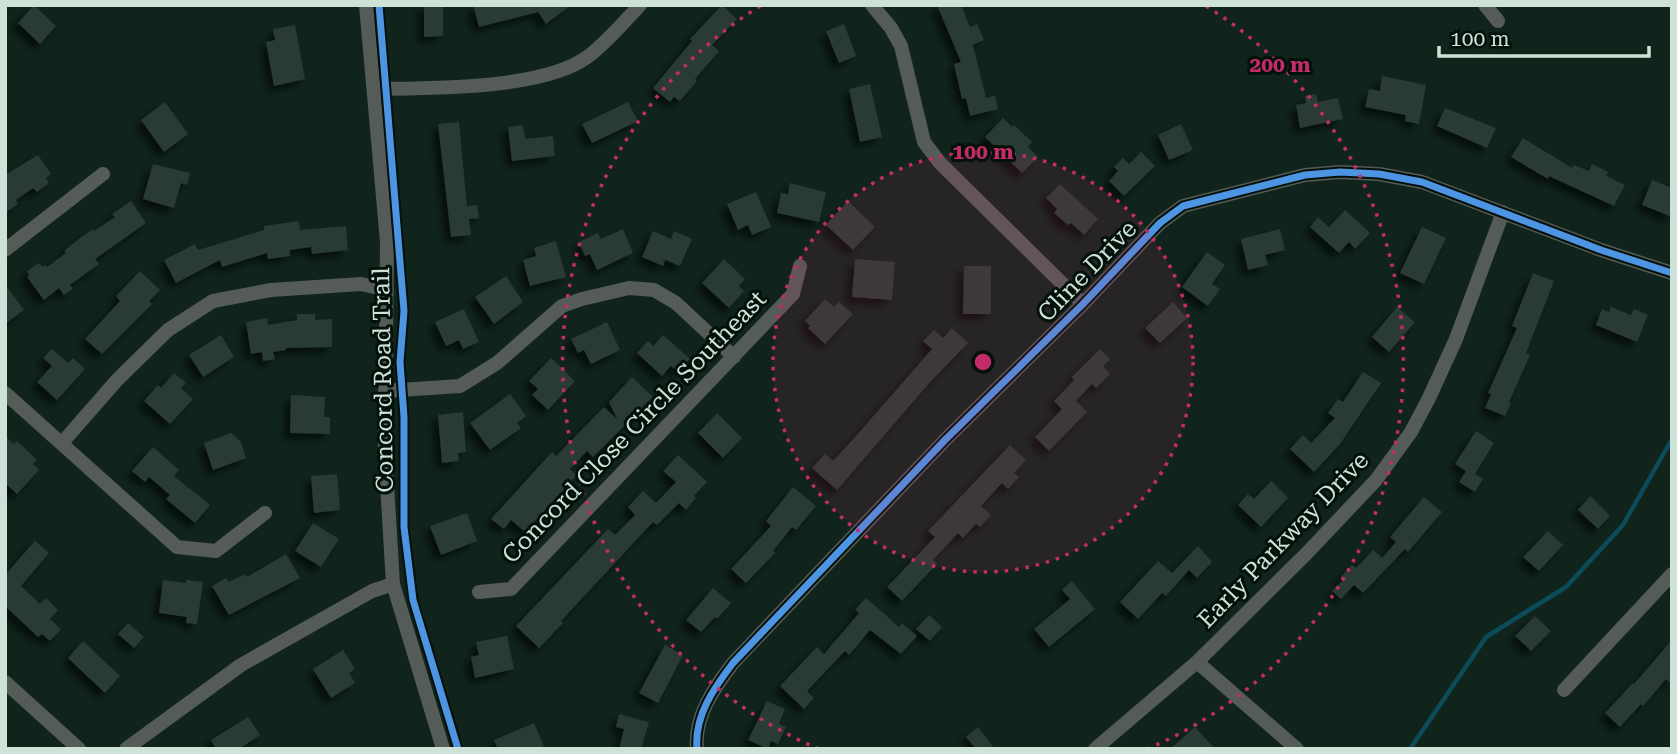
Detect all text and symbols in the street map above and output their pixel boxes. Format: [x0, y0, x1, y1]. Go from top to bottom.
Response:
scale bar [1439, 14, 1649, 58]
text: 100 m [1450, 27, 1510, 51]
text: 200 m [1250, 53, 1310, 77]
text: 100 m [953, 140, 1013, 164]
street label: Cline Drive [1032, 215, 1142, 327]
street label: Concord Road Trail [367, 267, 399, 493]
street label: Concord Close Circle Southeast [496, 285, 772, 569]
centre of rings [971, 350, 995, 374]
street label: Early Parkway Drive [1192, 446, 1374, 634]

